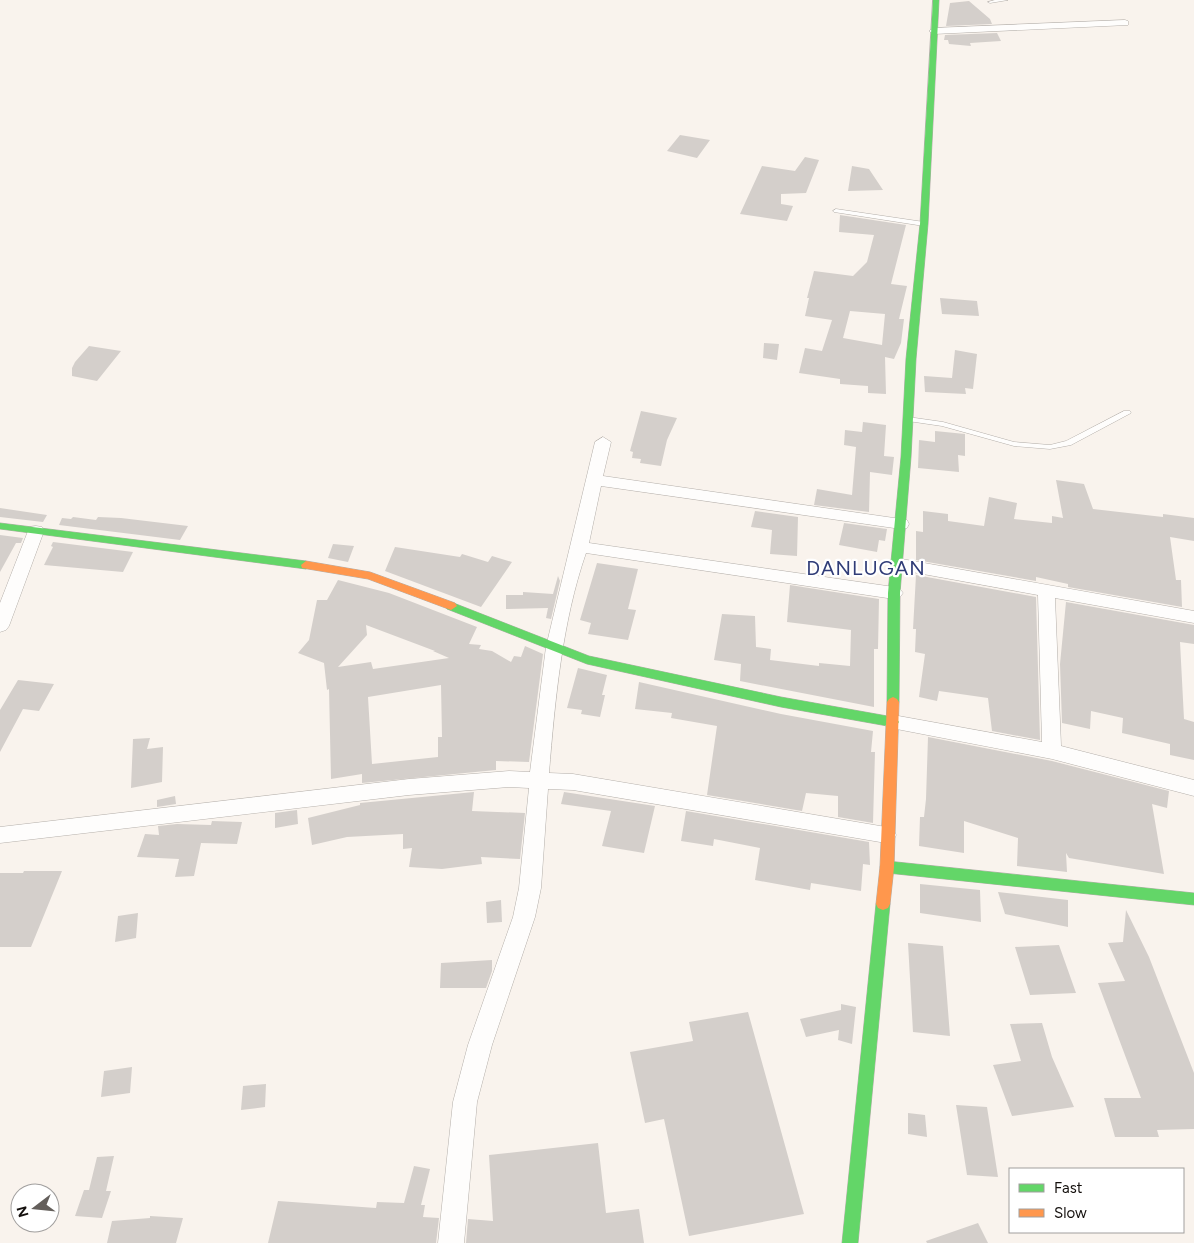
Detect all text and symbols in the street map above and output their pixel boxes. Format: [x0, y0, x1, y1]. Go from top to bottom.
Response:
district label: DANLUGAN [806, 556, 926, 580]
legend [1009, 1168, 1184, 1233]
text: Fast [1054, 1179, 1083, 1197]
north arrow [10, 1183, 60, 1233]
text: N [13, 1204, 33, 1219]
text: Slow [1054, 1204, 1087, 1222]

